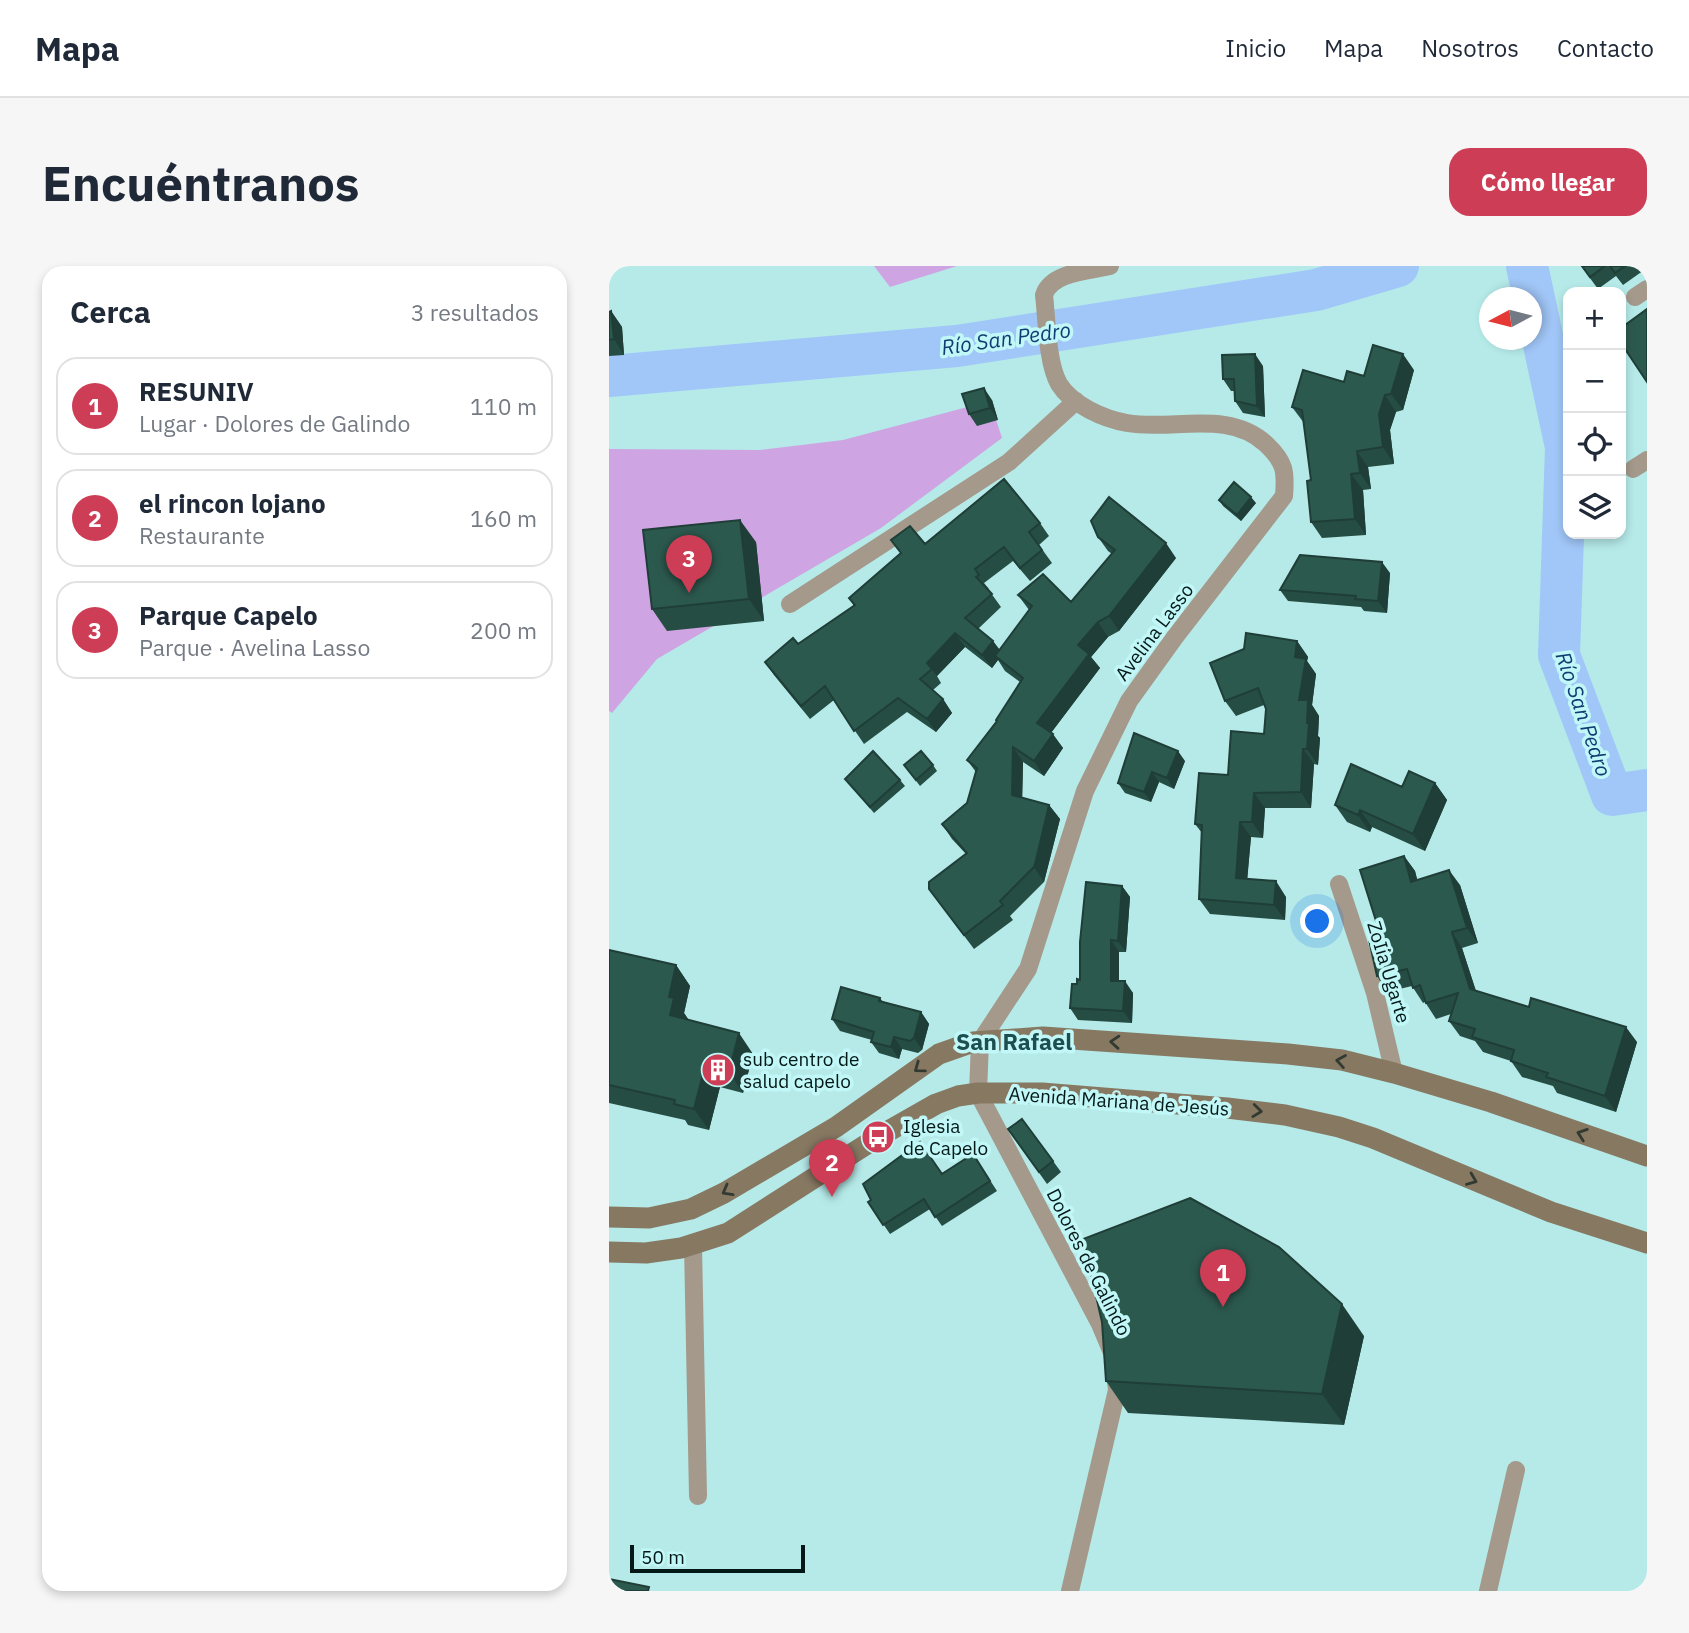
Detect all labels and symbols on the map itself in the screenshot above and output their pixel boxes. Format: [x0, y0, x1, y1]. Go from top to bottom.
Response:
north arrow [1479, 287, 1542, 350]
water label: Río San Pedro [939, 315, 1073, 361]
pin: 3 [666, 535, 712, 593]
street label: Avelina Lasso [1110, 579, 1198, 685]
water label: Río San Pedro [1550, 648, 1618, 780]
your location [1300, 904, 1334, 938]
street label: ZoIia Ugarte [1362, 918, 1416, 1026]
district label: San Rafael [956, 1026, 1072, 1056]
one-way arrow [1109, 1035, 1120, 1050]
place label: sub centro de salud capelo [743, 1047, 859, 1093]
building icon: sub centro de salud capelo [699, 1051, 737, 1089]
one-way arrow [1335, 1054, 1347, 1069]
one-way arrow [914, 1060, 927, 1073]
street label: Avenida Mariana de Jesús [1008, 1081, 1230, 1121]
one-way arrow [1251, 1104, 1263, 1119]
place label: Iglesia de Capelo [903, 1114, 988, 1160]
bus stop icon: Iglesia de Capelo [859, 1118, 897, 1156]
one-way arrow [1577, 1128, 1589, 1142]
pin: 2 [809, 1139, 855, 1197]
one-way arrow [1466, 1172, 1478, 1186]
one-way arrow [722, 1183, 735, 1196]
street label: Dolores de Galindo [1042, 1184, 1136, 1340]
pin: 1 [1200, 1249, 1246, 1307]
scale bar [630, 1542, 805, 1574]

